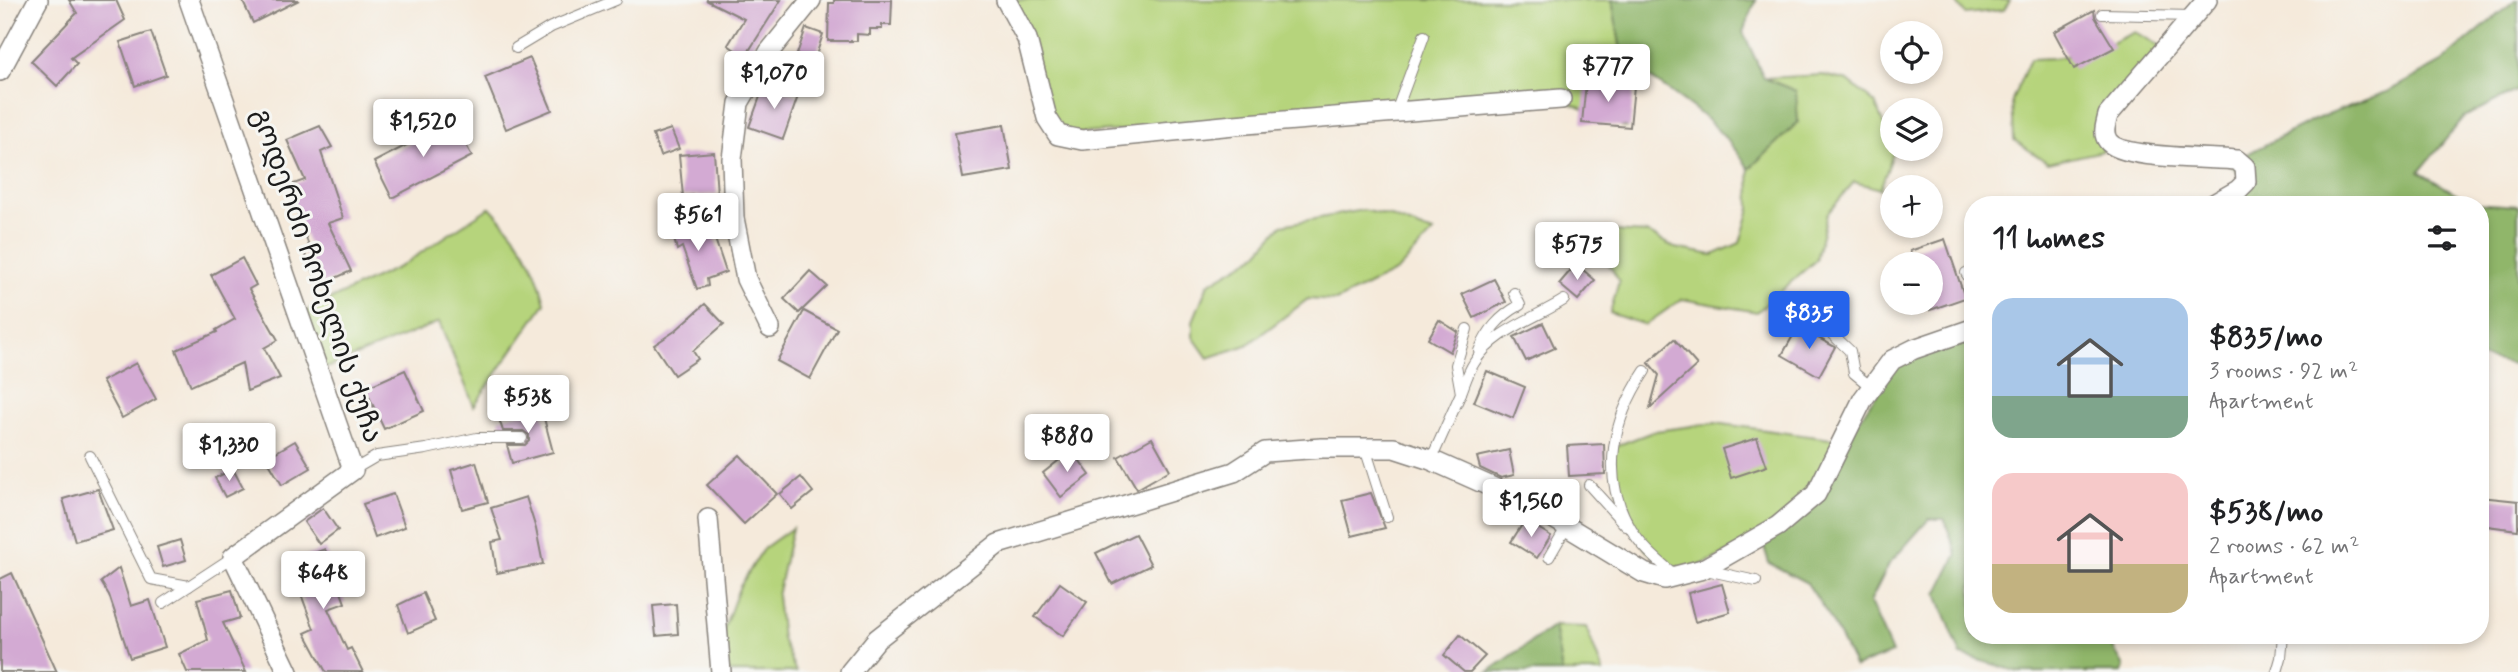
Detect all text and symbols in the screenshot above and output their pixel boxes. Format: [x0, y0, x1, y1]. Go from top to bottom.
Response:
map controls [1880, 21, 1943, 315]
button: locate [1880, 21, 1943, 84]
pin: $777 [1567, 44, 1649, 104]
pin: $1,070 [717, 52, 831, 111]
text: $777 [1582, 52, 1634, 82]
text: $1,070 [740, 59, 808, 89]
button: layers [1880, 98, 1943, 161]
pin: $1,520 [366, 100, 480, 159]
street label: გოდერძი ჩოხელის ქუჩა [241, 104, 391, 448]
text: $1,520 [389, 107, 457, 137]
button: + [1880, 175, 1943, 238]
pin: $561 [657, 194, 739, 253]
text: $561 [673, 201, 723, 231]
text: 11 homes [1992, 219, 2105, 258]
icon: filters [2423, 219, 2461, 257]
pin: $575 [1536, 222, 1618, 282]
text: $575 [1551, 230, 1603, 260]
button: − [1880, 252, 1943, 315]
pin: $835 [1768, 292, 1850, 351]
text: $835 [1784, 299, 1834, 329]
text: $835/mo [2209, 318, 2323, 357]
icon: home [2048, 326, 2132, 410]
text: 3 rooms · 92 m² [2209, 357, 2358, 387]
pin: $538 [487, 376, 569, 435]
text: $538 [503, 383, 553, 413]
text: Apartment [2209, 387, 2314, 417]
pin: $880 [1026, 414, 1108, 474]
text: $880 [1041, 422, 1093, 452]
pin: $1,330 [172, 424, 286, 483]
text: $1,330 [199, 431, 259, 461]
pin: $1,560 [1474, 480, 1588, 539]
text: $1,560 [1499, 487, 1563, 517]
text: $538/mo [2209, 493, 2323, 532]
icon: home [2048, 501, 2132, 585]
text: 2 rooms · 62 m² [2209, 532, 2360, 562]
pin: $648 [282, 552, 364, 611]
text: $648 [297, 559, 349, 589]
text: Apartment [2209, 562, 2314, 592]

